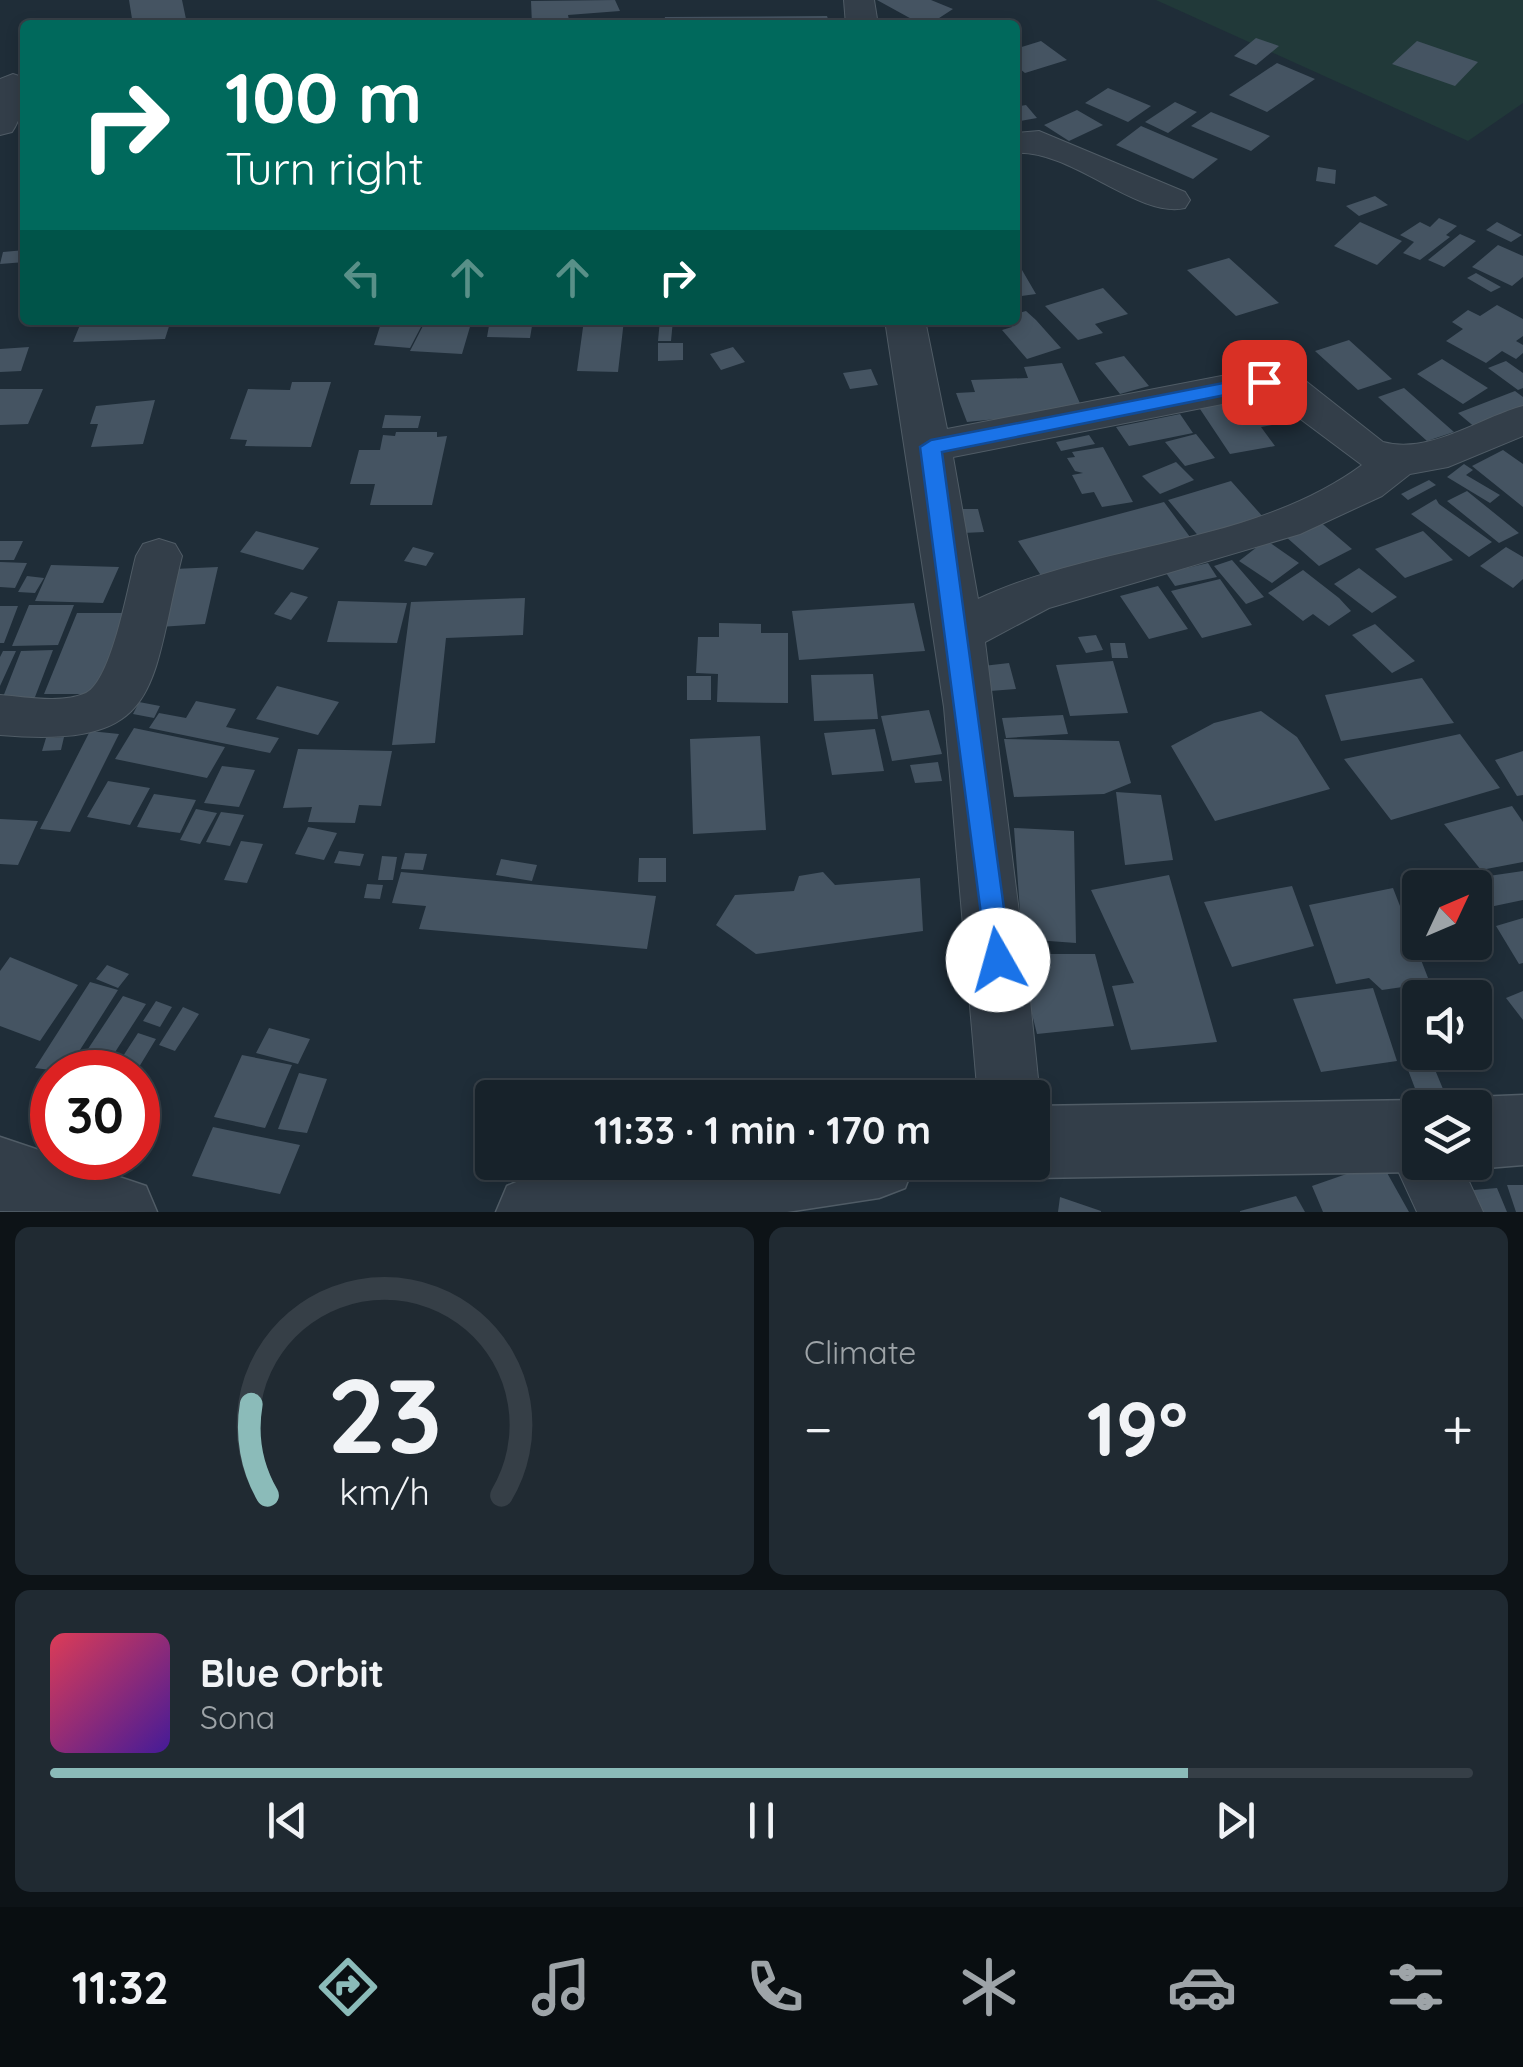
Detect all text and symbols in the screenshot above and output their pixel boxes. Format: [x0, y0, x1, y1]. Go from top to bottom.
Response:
text: 100 m [225, 53, 422, 141]
icon: right [60, 60, 190, 190]
text: Turn right [225, 140, 424, 196]
icon: left [335, 250, 390, 305]
icon: ahead [440, 250, 495, 305]
icon: ahead [545, 250, 600, 305]
icon: right [650, 250, 705, 305]
pin [1222, 340, 1307, 425]
icon: arrive [1237, 355, 1292, 410]
north arrow [1402, 870, 1492, 960]
map controls [1402, 870, 1492, 1180]
position arrow [946, 908, 1050, 1012]
button: sound [1402, 980, 1492, 1070]
speed limit sign: 30 [30, 1050, 160, 1180]
button: layers [1402, 1090, 1492, 1180]
text: 11:33 · 1 min · 170 m [594, 1106, 931, 1154]
text: Climate [804, 1332, 916, 1372]
text: 23 [327, 1349, 442, 1479]
text: 19° [1087, 1381, 1188, 1475]
text: − [804, 1394, 833, 1463]
text: + [1442, 1394, 1473, 1463]
text: km/h [339, 1469, 430, 1514]
text: Blue Orbit [200, 1649, 384, 1697]
text: Sona [200, 1697, 275, 1737]
icon: previous [260, 1793, 315, 1848]
icon: pause [734, 1793, 789, 1848]
icon: next [1208, 1793, 1263, 1848]
icon: directions [313, 1952, 383, 2022]
icon: music [526, 1952, 596, 2022]
icon: phone [740, 1952, 810, 2022]
icon: climate [954, 1952, 1024, 2022]
icon: car [1167, 1952, 1237, 2022]
icon: filters [1381, 1952, 1451, 2022]
text: 11:32 [72, 1959, 169, 2015]

